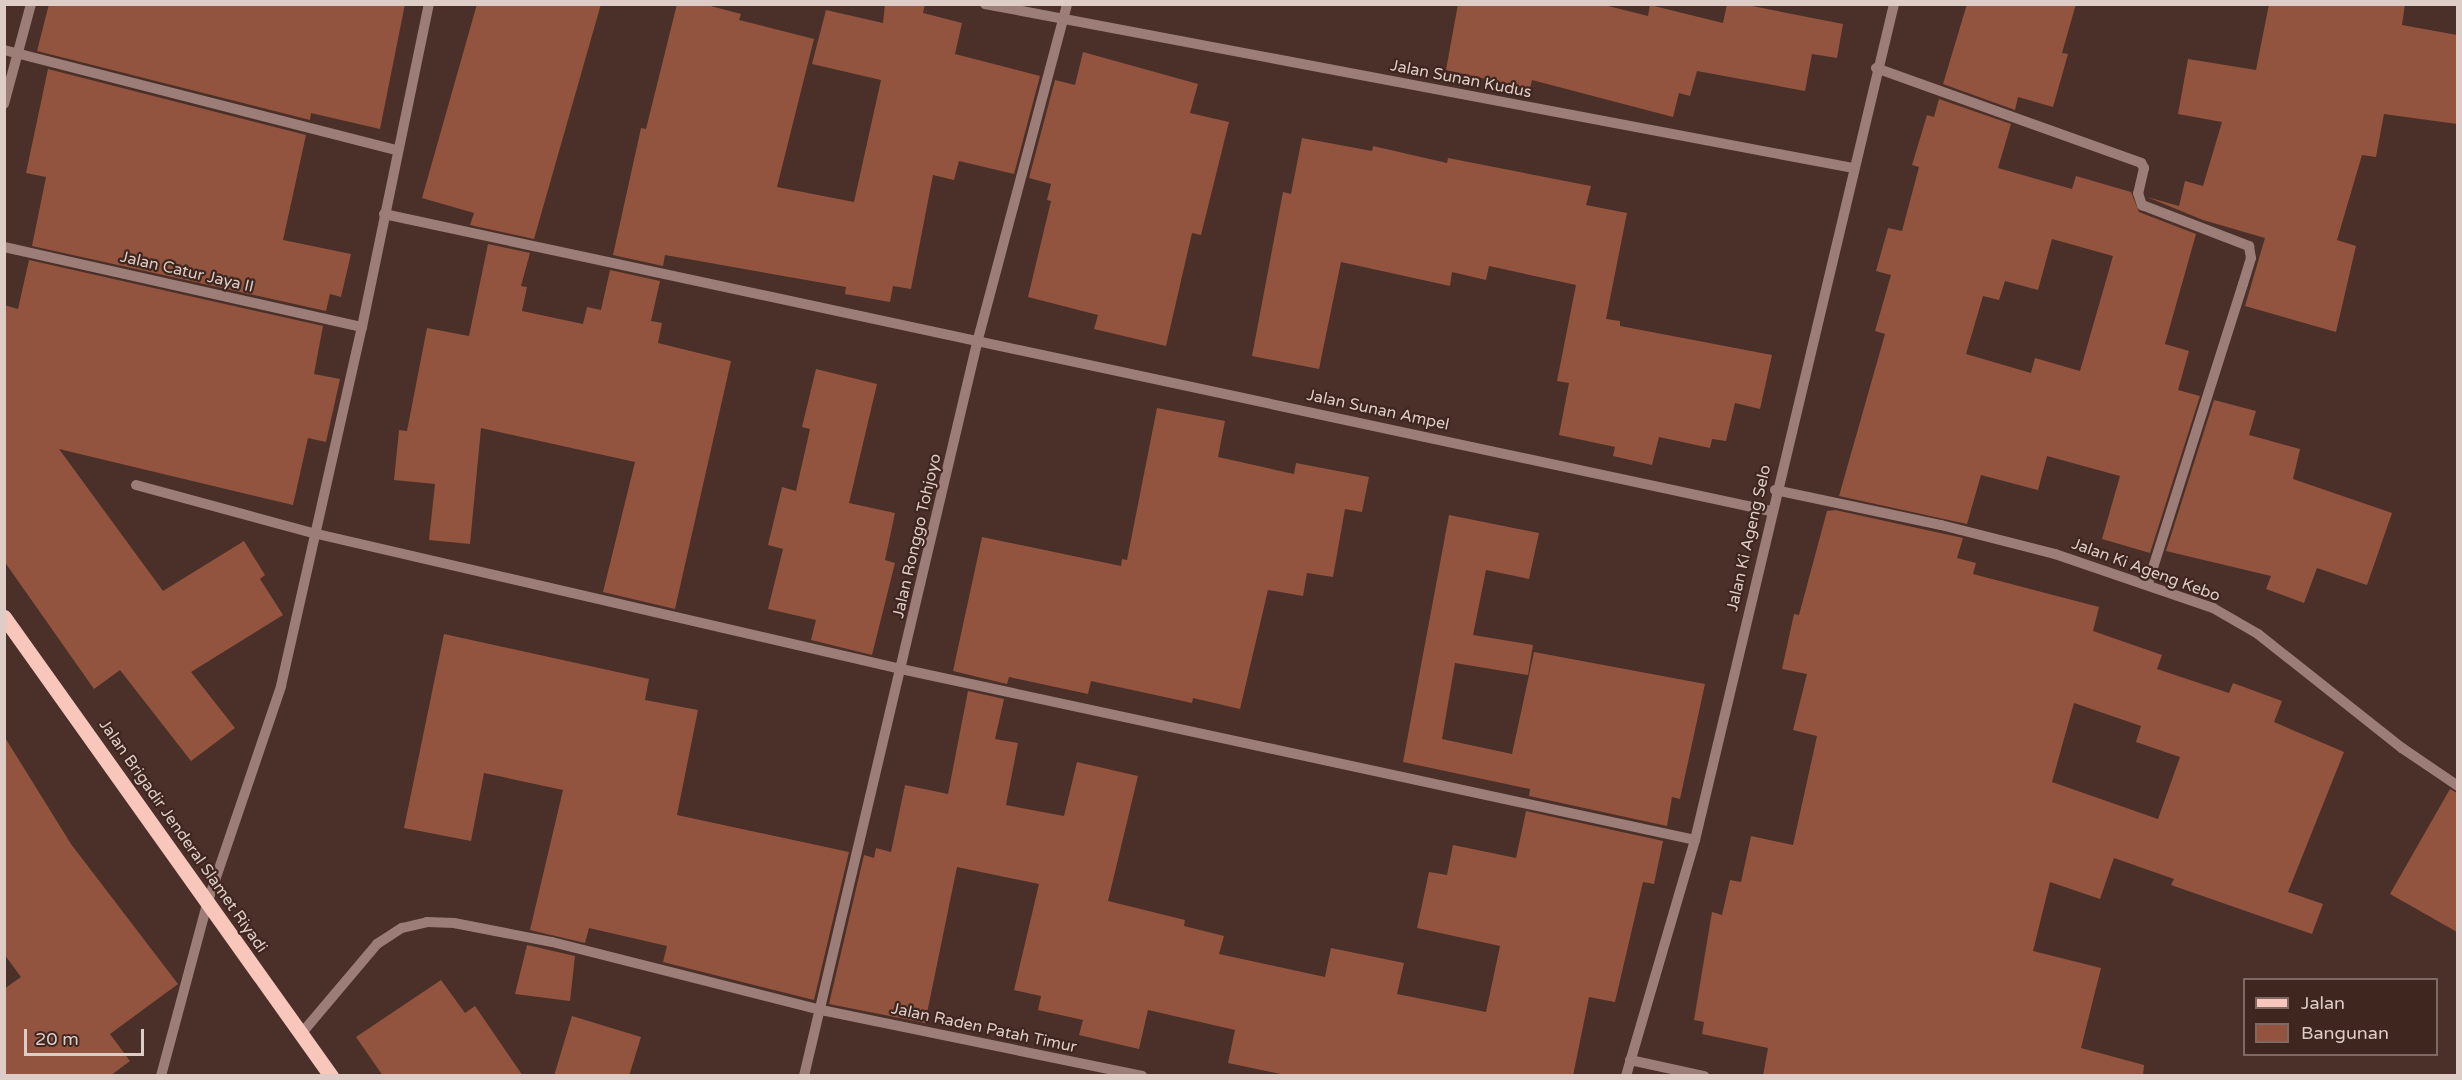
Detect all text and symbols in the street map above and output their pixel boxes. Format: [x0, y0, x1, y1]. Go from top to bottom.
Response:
street label: Jalan Sunan Kudus [1389, 56, 1533, 102]
street label: Jalan Catur Jaya II [118, 247, 256, 297]
street label: Jalan Sunan Ampel [1305, 386, 1451, 434]
street label: Jalan Ronggo Tohjoyo [889, 452, 945, 620]
street label: Jalan Ki Ageng Selo [1723, 463, 1775, 613]
street label: Jalan Ki Ageng Kebo [2069, 534, 2223, 606]
street label: Jalan Brigadir Jenderal Slamet Riyadi [95, 716, 271, 956]
legend [2243, 978, 2438, 1056]
text: Jalan [2301, 992, 2345, 1014]
street label: Jalan Raden Patah Timur [890, 999, 1078, 1057]
scale bar [27, 1017, 147, 1055]
text: Bangunan [2301, 1022, 2389, 1044]
text: 20 m [35, 1028, 79, 1050]

